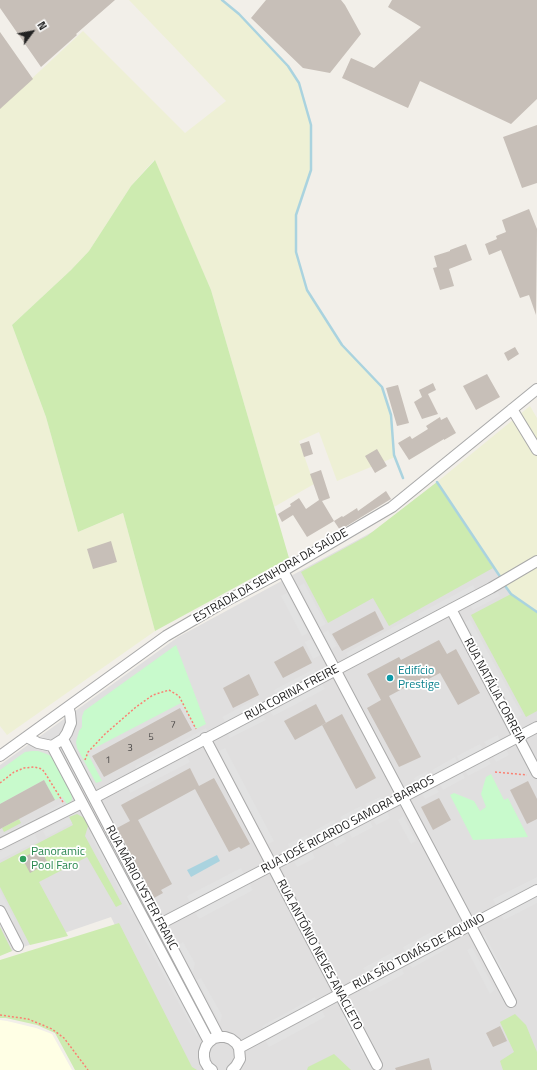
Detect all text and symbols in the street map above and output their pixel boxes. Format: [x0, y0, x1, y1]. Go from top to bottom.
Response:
north arrow [12, 12, 52, 52]
text: N [33, 18, 51, 33]
street label: ESTRADA DA SENHORA DA SAÚDE [191, 526, 351, 626]
street label: RUA NATÁLIA CORREIA [460, 636, 528, 746]
street label: RUA CORINA FREIRE [242, 662, 342, 724]
place label: Edifício Prestige [398, 664, 440, 692]
marker: Edifício Prestige [385, 673, 395, 683]
house number: 7 [170, 720, 176, 732]
house number: 5 [148, 732, 154, 744]
house number: 3 [127, 743, 133, 755]
house number: 1 [105, 755, 111, 767]
street label: RUA JOSÉ RICARDO SAMORA BARROS [259, 773, 437, 877]
street label: RUA MÁRIO LYSTER FRANC [102, 823, 180, 953]
place label: Panoramic Pool Faro [31, 845, 85, 873]
marker: Panoramic Pool Faro [18, 854, 28, 864]
street label: RUA ANTÓNIO NEVES ANACLETO [273, 877, 365, 1033]
street label: RUA SÃO TOMÁS DE AQUINO [350, 911, 488, 993]

